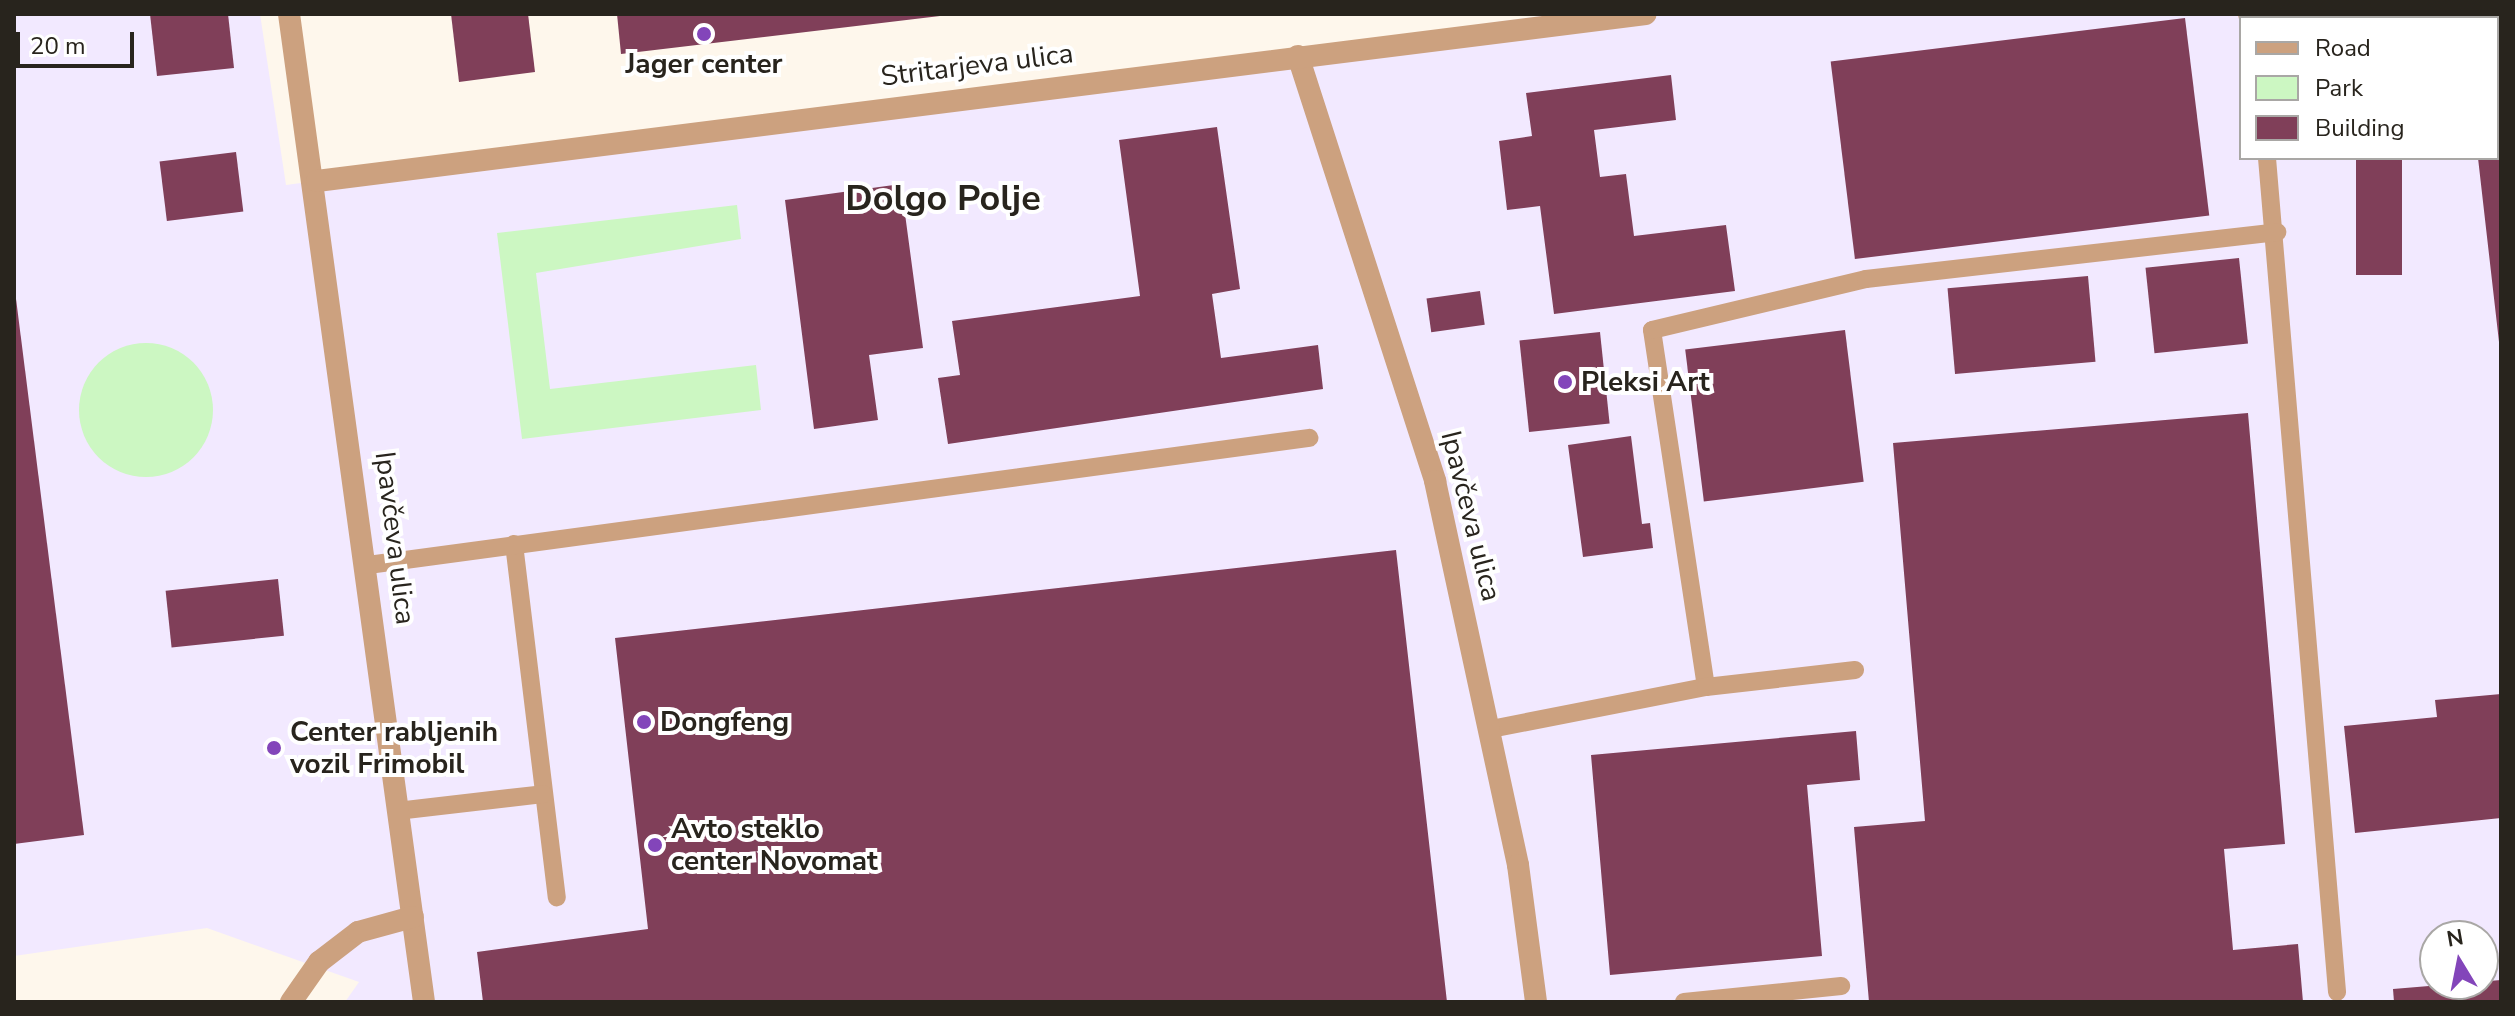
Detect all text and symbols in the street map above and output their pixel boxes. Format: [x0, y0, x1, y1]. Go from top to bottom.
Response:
scale bar [20, 16, 138, 66]
legend [2239, 16, 2499, 160]
marker: Jager center [695, 25, 713, 43]
text: 20 m [30, 30, 86, 62]
text: Road [2315, 32, 2371, 64]
street label: Stritarjeva ulica [879, 37, 1075, 93]
place label: Jager center [625, 47, 783, 81]
text: Park [2315, 72, 2363, 104]
text: Building [2315, 112, 2405, 144]
district label: Dolgo Polje [845, 177, 1041, 221]
place label: Pleksi Art [1581, 365, 1710, 399]
marker: Pleksi Art [1556, 373, 1574, 391]
street label: Ipavčeva ulica [1434, 427, 1508, 605]
street label: Ipavčeva ulica [368, 450, 422, 626]
place label: Dongfeng [660, 705, 789, 739]
marker: Dongfeng [635, 713, 653, 731]
place label: Center rabljenih vozil Frimobil [290, 715, 498, 781]
marker: Center rabljenih vozil Frimobil [265, 739, 283, 757]
place label: Avto steklo center Novomat [671, 812, 878, 878]
marker: Avto steklo center Novomat [646, 836, 664, 854]
north arrow [2419, 920, 2499, 1000]
text: N [2444, 922, 2466, 955]

